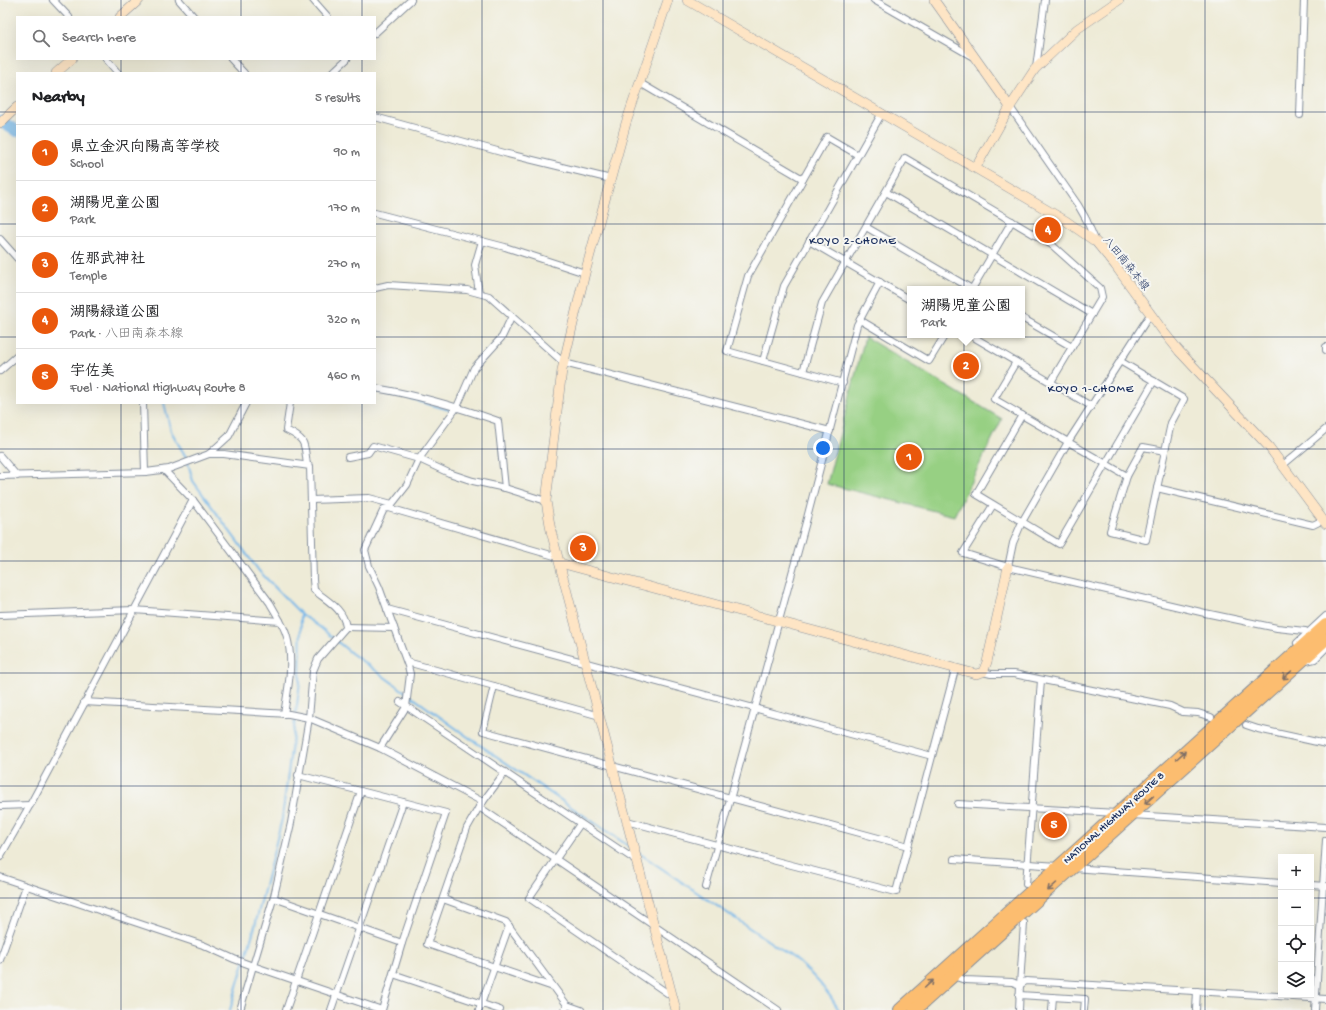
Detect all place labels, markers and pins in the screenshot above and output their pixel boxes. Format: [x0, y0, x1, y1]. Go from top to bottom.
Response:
pin: 4 [1035, 215, 1061, 245]
pin: 2 [953, 351, 979, 381]
pin: 1 [896, 442, 922, 472]
pin: 3 [570, 533, 596, 563]
pin: 5 [1041, 810, 1067, 840]

